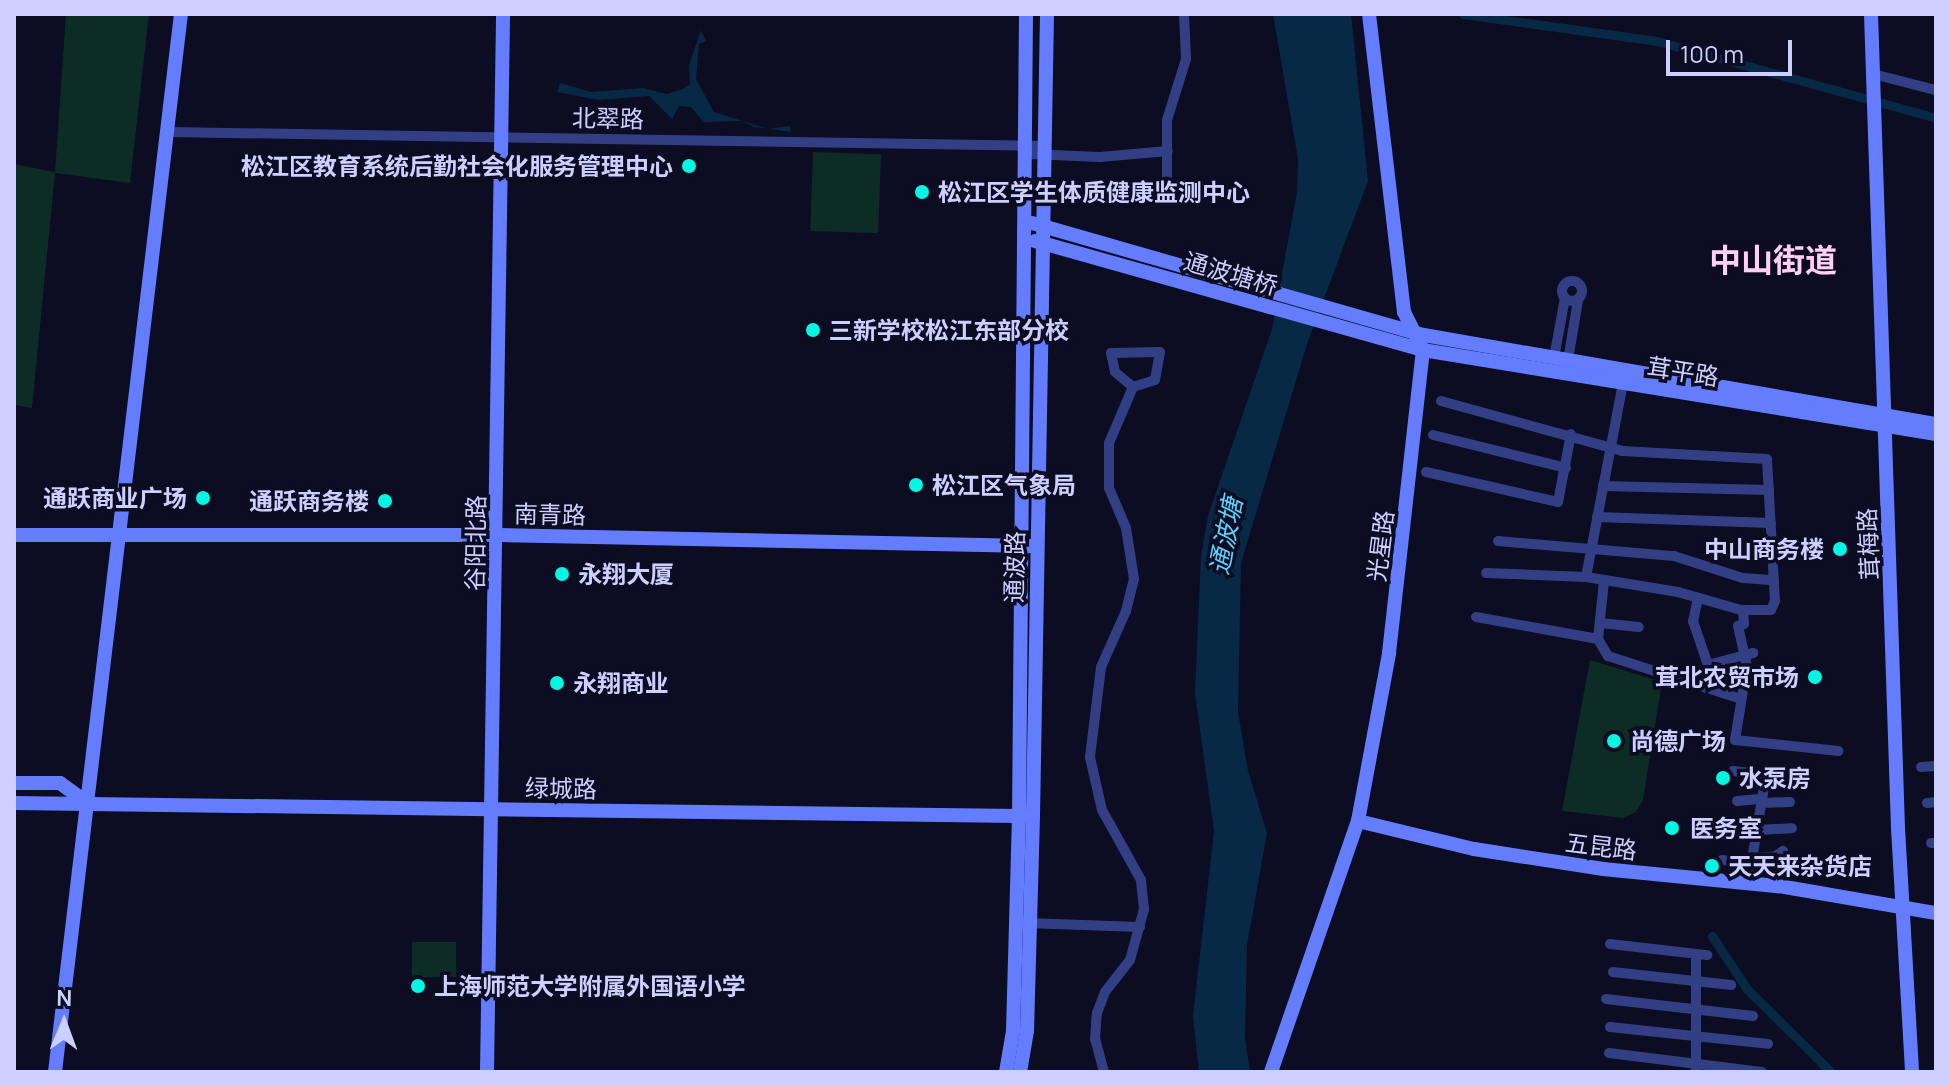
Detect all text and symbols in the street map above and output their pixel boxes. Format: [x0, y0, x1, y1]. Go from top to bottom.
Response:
scale bar [1670, 24, 1796, 74]
text: 100 m [1680, 37, 1744, 70]
street label: 北翠路 [572, 103, 644, 133]
place label: 松江区教育系统后勤社会化服务管理中心 [241, 152, 673, 180]
marker: 松江区教育系统后勤社会化服务管理中心 [680, 157, 698, 175]
place label: 松江区学生体质健康监测中心 [938, 178, 1250, 206]
marker: 松江区学生体质健康监测中心 [913, 183, 931, 201]
district label: 中山街道 [1709, 241, 1837, 279]
street label: 通波塘桥 [1181, 246, 1281, 300]
place label: 三新学校松江东部分校 [829, 316, 1069, 344]
marker: 三新学校松江东部分校 [804, 321, 822, 339]
street label: 茸平路 [1645, 351, 1721, 391]
place label: 松江区气象局 [932, 471, 1076, 499]
marker: 松江区气象局 [907, 476, 925, 494]
place label: 通跃商业广场 [43, 484, 187, 512]
place label: 通跃商务楼 [249, 487, 369, 515]
marker: 通跃商业广场 [194, 489, 212, 507]
marker: 通跃商务楼 [376, 492, 394, 510]
street label: 谷阳北路 [460, 495, 490, 591]
water label: 通波塘 [1203, 495, 1249, 577]
street label: 南青路 [514, 499, 586, 529]
street label: 茸梅路 [1852, 507, 1884, 581]
street label: 光星路 [1361, 509, 1399, 583]
street label: 通波路 [999, 531, 1029, 603]
place label: 中山商务楼 [1704, 535, 1824, 563]
marker: 中山商务楼 [1831, 540, 1849, 558]
place label: 永翔大厦 [578, 560, 674, 588]
marker: 永翔大厦 [553, 565, 571, 583]
place label: 茸北农贸市场 [1655, 663, 1799, 691]
marker: 茸北农贸市场 [1806, 668, 1824, 686]
place label: 永翔商业 [573, 669, 669, 697]
marker: 永翔商业 [548, 674, 566, 692]
place label: 尚德广场 [1630, 727, 1726, 755]
marker: 尚德广场 [1605, 732, 1623, 750]
place label: 水泵房 [1739, 764, 1811, 792]
marker: 水泵房 [1714, 769, 1732, 787]
street label: 绿城路 [525, 773, 597, 803]
place label: 医务室 [1690, 814, 1762, 842]
marker: 医务室 [1661, 817, 1683, 839]
street label: 五昆路 [1564, 827, 1638, 865]
place label: 天天来杂货店 [1728, 852, 1872, 880]
marker: 天天来杂货店 [1703, 857, 1721, 875]
place label: 上海师范大学附属外国语小学 [434, 972, 746, 1000]
marker: 上海师范大学附属外国语小学 [409, 977, 427, 995]
north arrow [24, 982, 104, 1062]
text: N [56, 983, 73, 1013]

